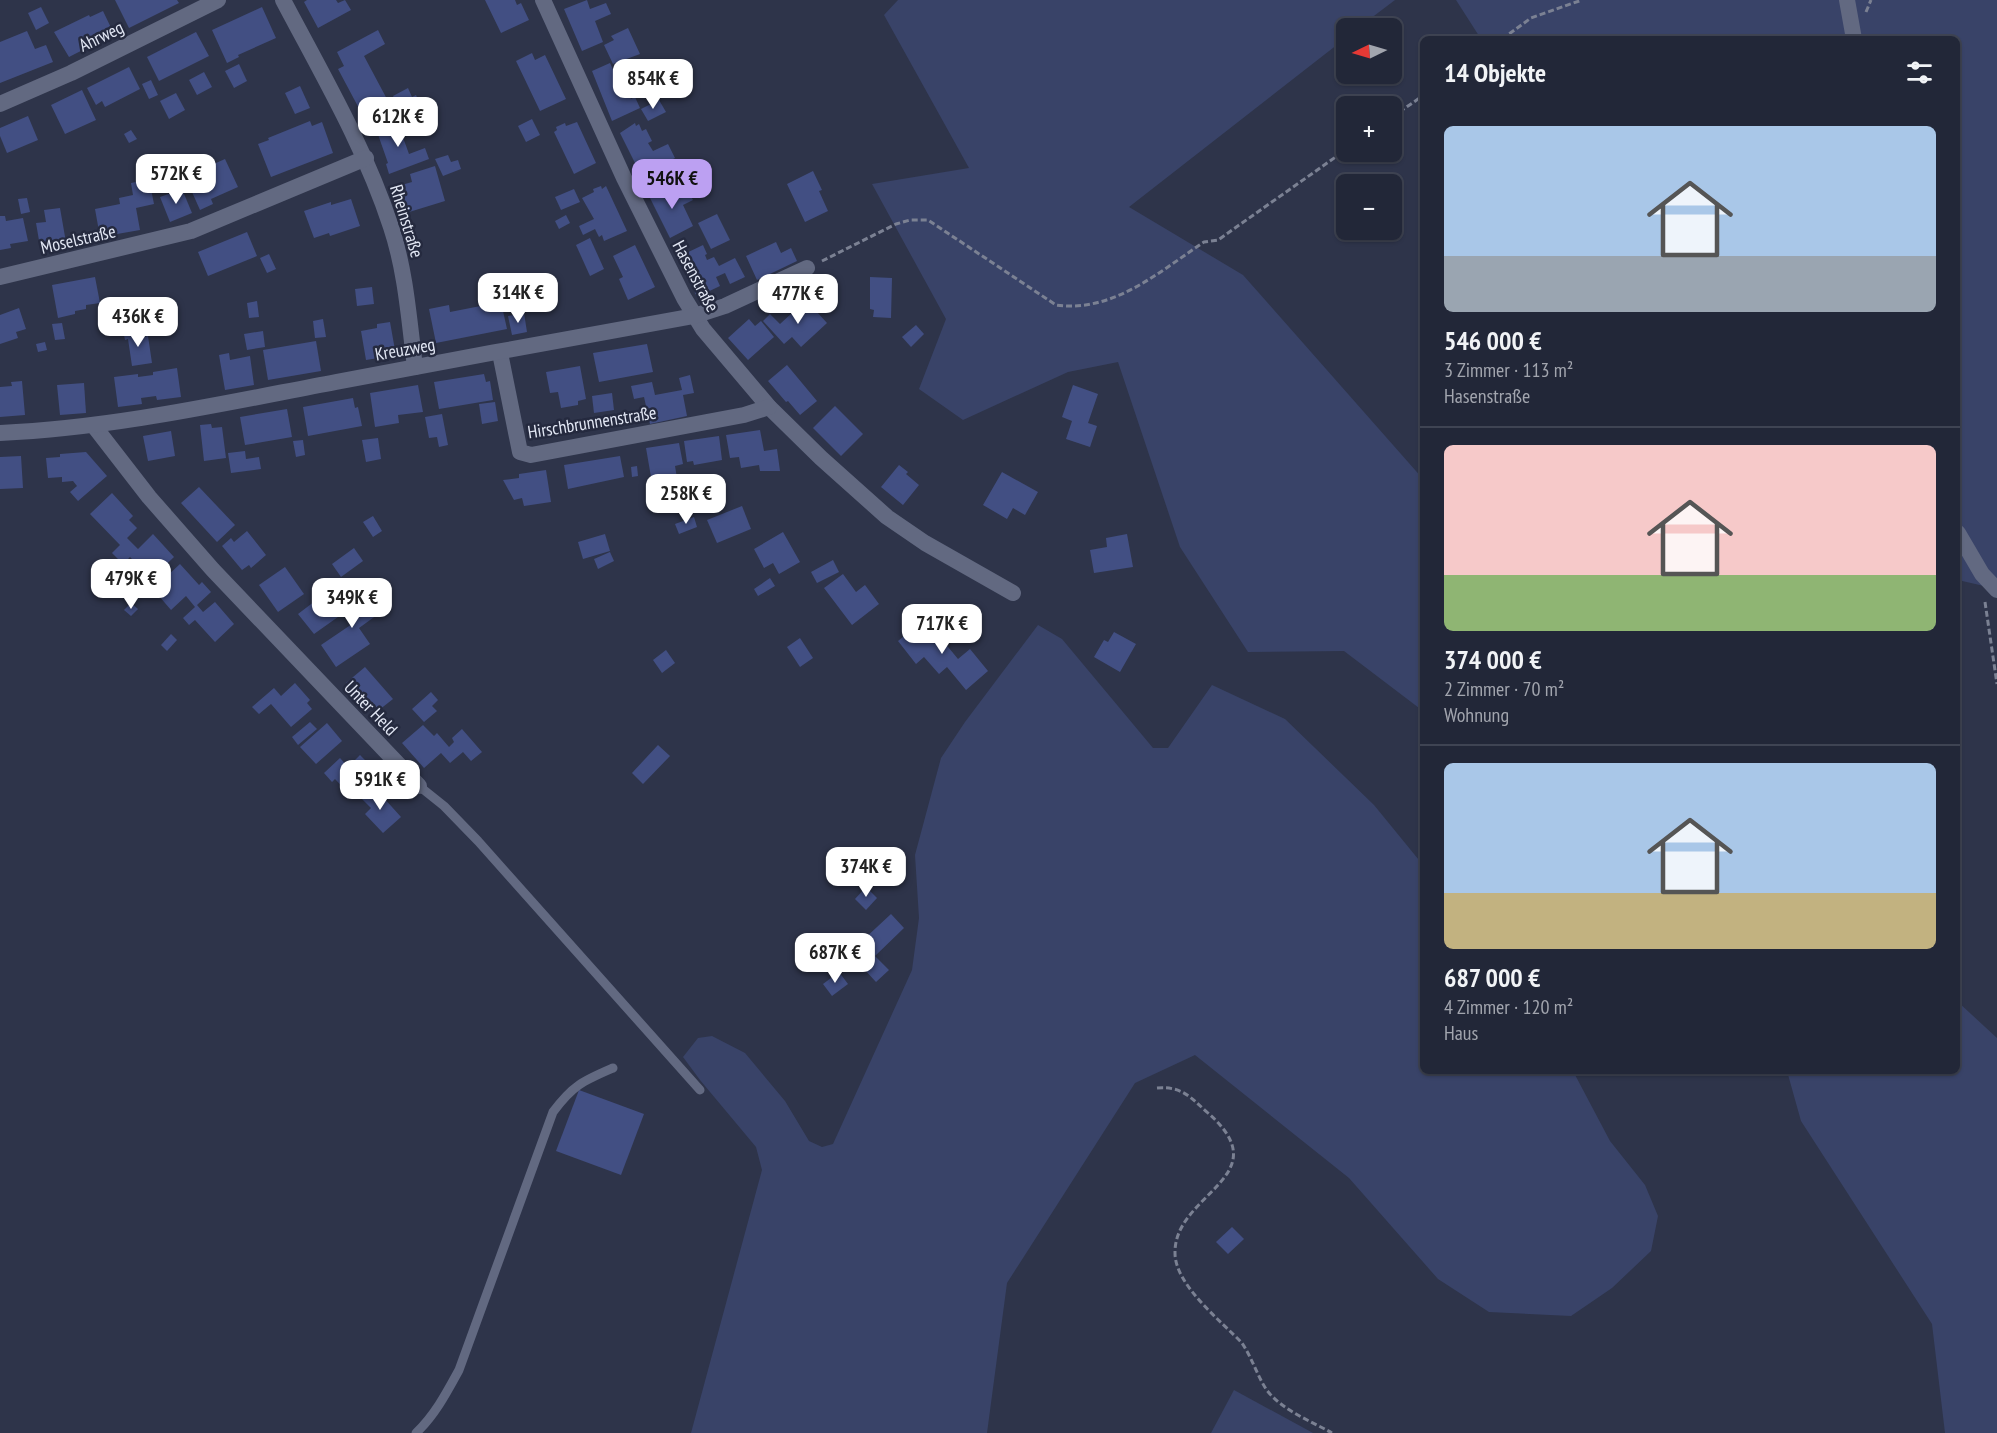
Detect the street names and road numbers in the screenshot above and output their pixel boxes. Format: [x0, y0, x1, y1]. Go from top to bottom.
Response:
street label: Ahrweg [75, 15, 127, 57]
street label: Rheinstraße [385, 182, 429, 260]
street label: Moselstraße [38, 219, 118, 259]
street label: Hasenstraße [668, 236, 724, 316]
street label: Kreuzweg [373, 332, 437, 366]
street label: Hirschbrunnenstraße [526, 400, 658, 444]
street label: Unter Held [339, 676, 403, 740]

